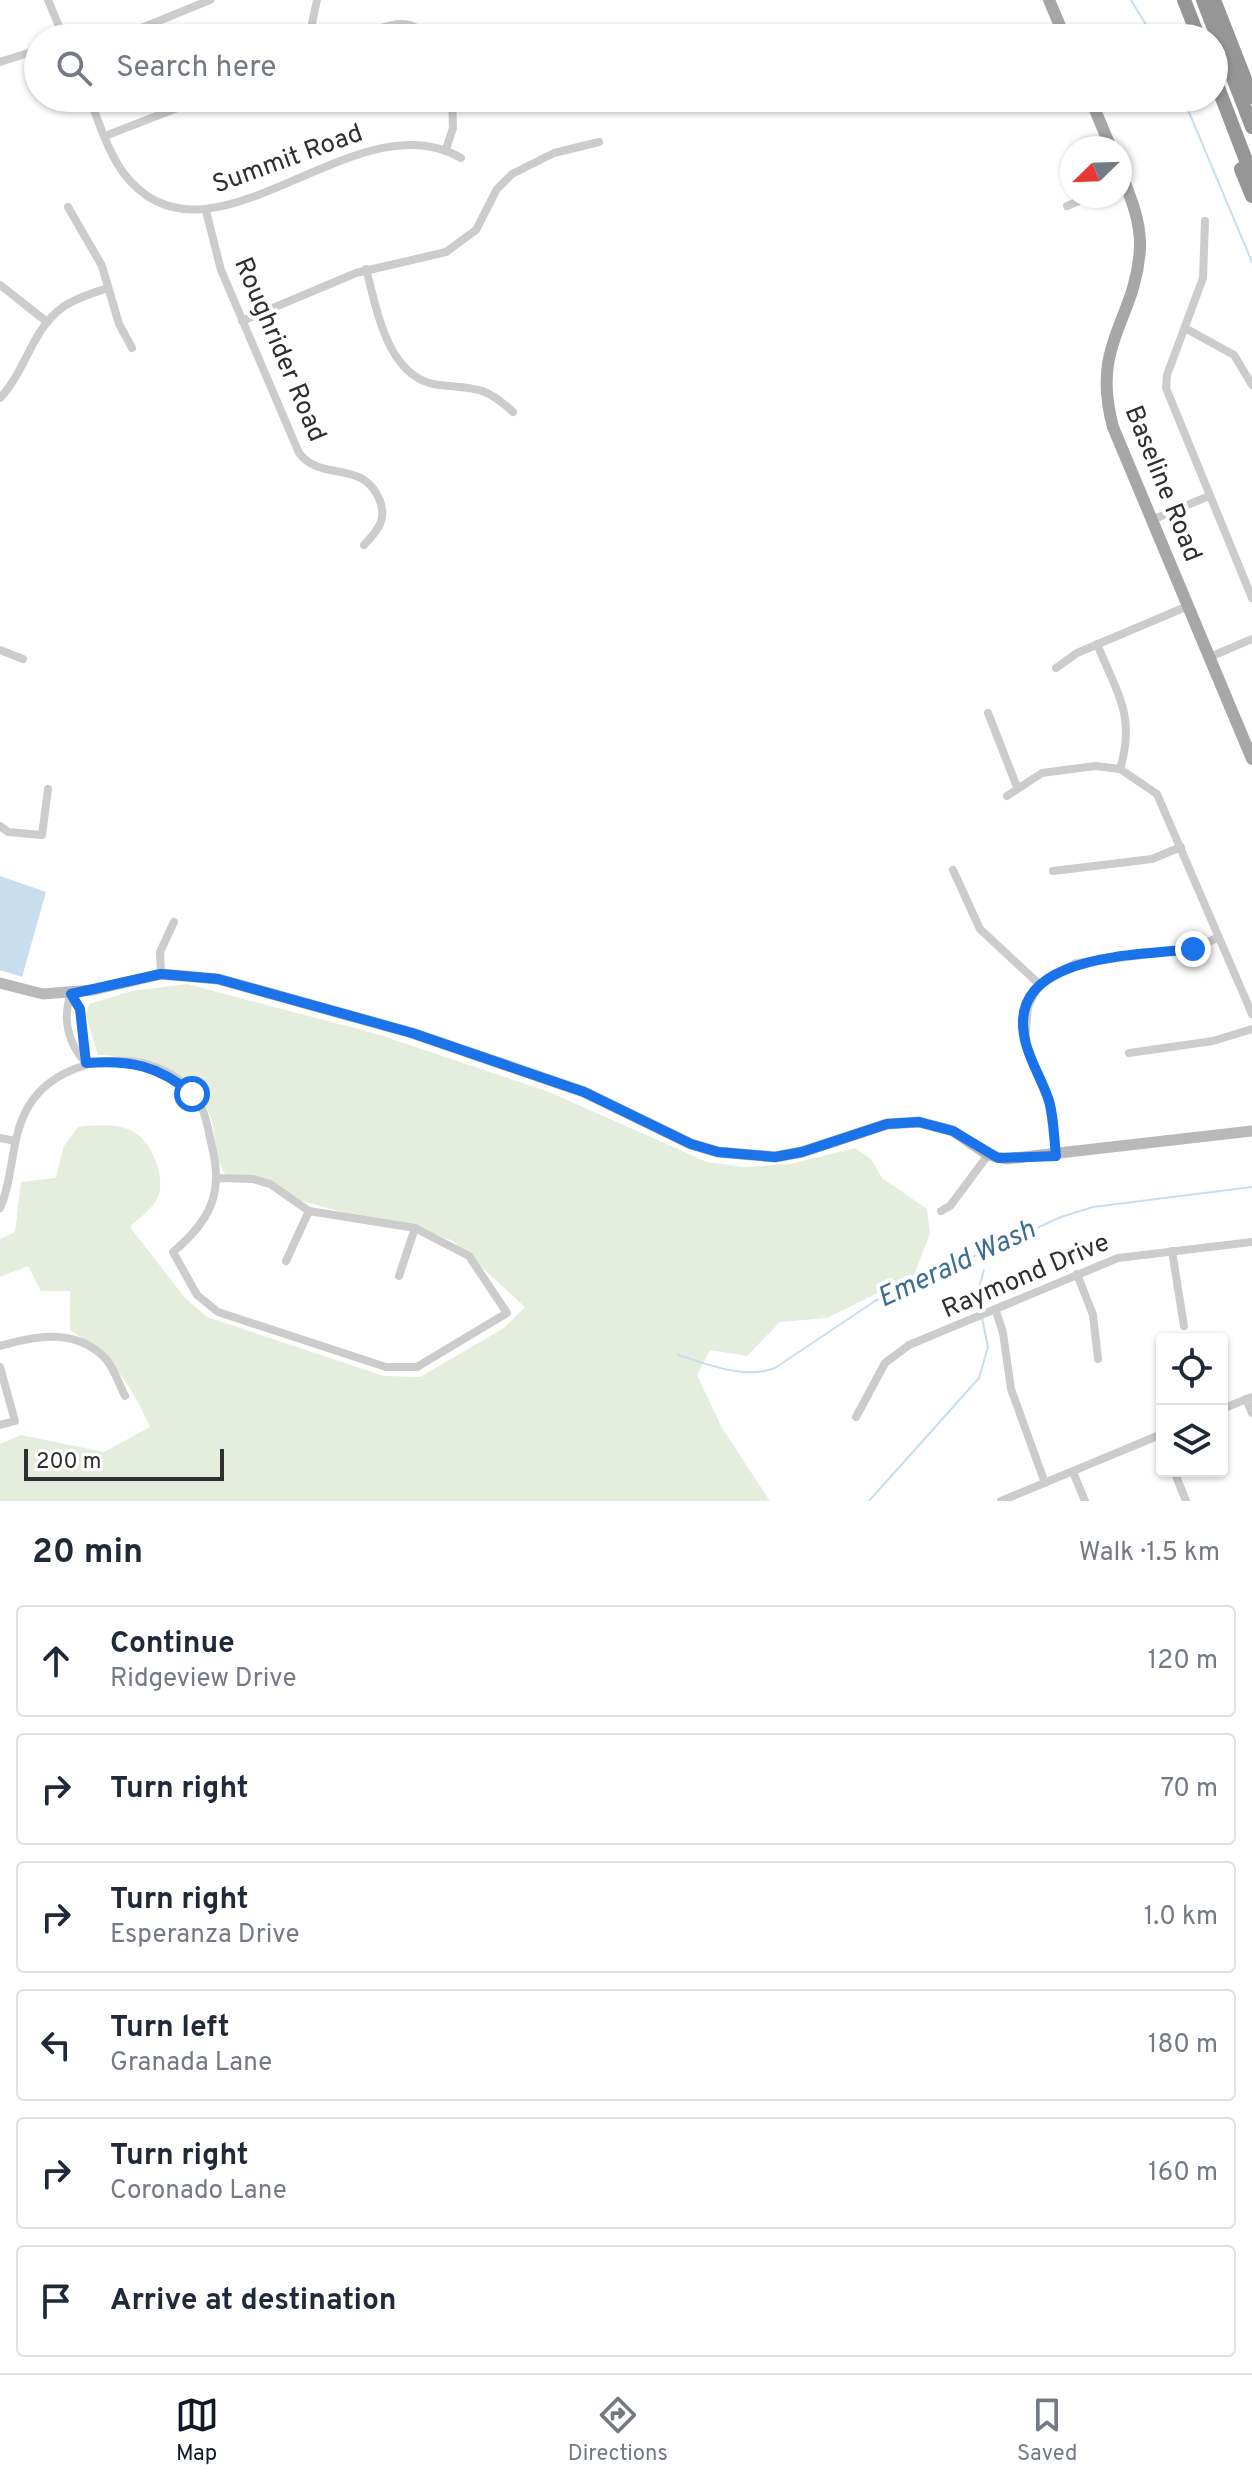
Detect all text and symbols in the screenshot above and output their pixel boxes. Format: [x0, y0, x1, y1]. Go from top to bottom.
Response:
search box [24, 24, 1228, 112]
icon: search [52, 46, 96, 90]
text: Search here [116, 50, 276, 87]
street label: Summit Road [208, 118, 368, 202]
north arrow [1060, 136, 1132, 208]
street label: Roughrider Road [225, 253, 333, 447]
street label: Baseline Road [1116, 401, 1208, 567]
route end [1175, 931, 1211, 967]
route start [174, 1076, 210, 1112]
water label: Emerald Wash [872, 1213, 1042, 1317]
street label: Raymond Drive [937, 1227, 1115, 1327]
map controls [1156, 1333, 1228, 1477]
button: locate [1156, 1333, 1228, 1405]
button: layers [1156, 1405, 1228, 1477]
scale bar [24, 1445, 224, 1481]
text: 200 m [36, 1449, 101, 1476]
text: 20 min [32, 1532, 143, 1575]
text: Walk · 1.5 km [1079, 1537, 1220, 1570]
text: Continue [110, 1626, 235, 1663]
icon: ahead [34, 1639, 78, 1683]
text: 120 m [1148, 1645, 1218, 1678]
text: Ridgeview Drive [110, 1663, 296, 1696]
icon: right [34, 1767, 78, 1811]
text: Turn right [110, 1771, 248, 1808]
text: 70 m [1160, 1773, 1218, 1806]
text: Turn right [110, 1882, 248, 1919]
icon: right [34, 1895, 78, 1939]
text: 1.0 km [1144, 1901, 1218, 1934]
text: Esperanza Drive [110, 1919, 299, 1952]
text: Turn left [110, 2010, 230, 2047]
icon: left [34, 2023, 78, 2067]
text: 180 m [1148, 2029, 1218, 2062]
text: Granada Lane [110, 2047, 272, 2080]
text: Turn right [110, 2138, 248, 2175]
icon: right [34, 2151, 78, 2195]
text: 160 m [1148, 2157, 1218, 2190]
text: Coronado Lane [110, 2175, 287, 2208]
icon: arrive [34, 2279, 78, 2323]
text: Arrive at destination [110, 2283, 396, 2320]
tab: Map [175, 2393, 219, 2468]
tab: Directions [568, 2393, 668, 2468]
tab: Saved [1017, 2393, 1077, 2468]

